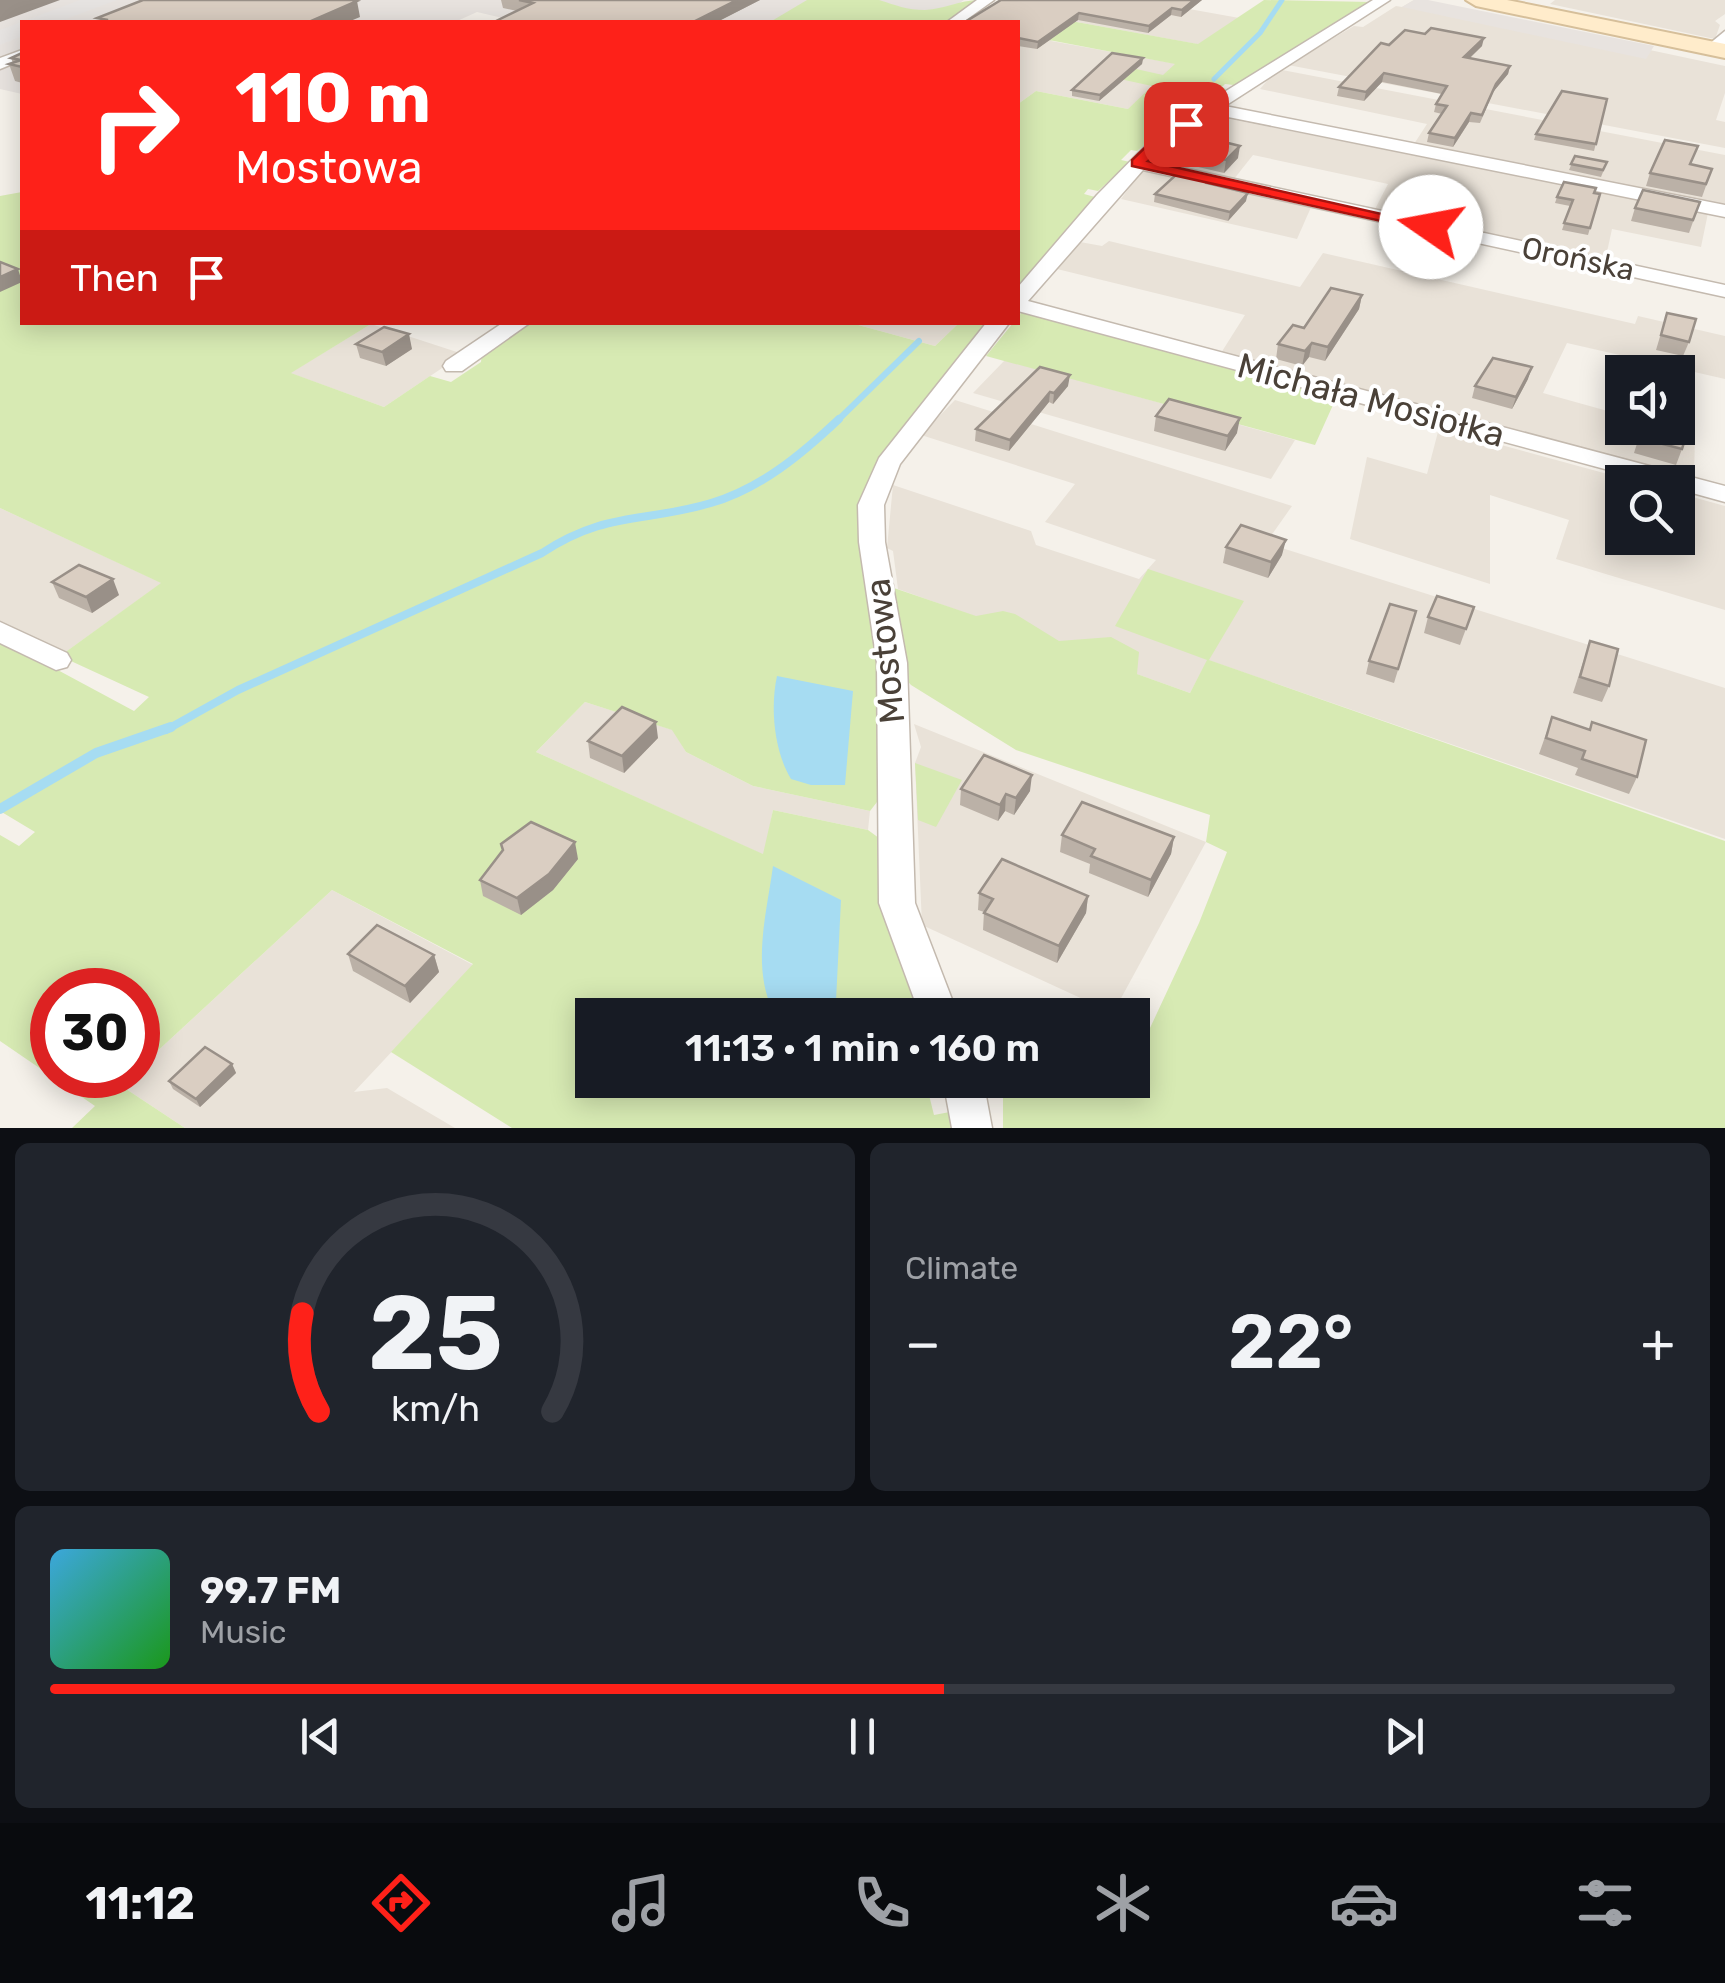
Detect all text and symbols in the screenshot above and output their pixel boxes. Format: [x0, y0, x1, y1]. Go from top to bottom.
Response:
text: 110 m [235, 57, 431, 140]
icon: right [70, 60, 200, 190]
pin [1144, 82, 1229, 167]
icon: arrive [1159, 97, 1214, 152]
text: Mostowa [235, 141, 423, 194]
position arrow [1379, 175, 1483, 279]
street label: Orońska [1519, 230, 1637, 288]
icon: arrive [179, 250, 234, 305]
text: Then [70, 255, 159, 301]
street label: Michała Mosiołka [1233, 344, 1509, 456]
map controls [1605, 355, 1695, 555]
button: sound [1605, 355, 1695, 445]
button: search [1605, 465, 1695, 555]
street label: Mostowa [856, 576, 914, 726]
speed limit sign: 30 [30, 968, 160, 1098]
text: 11:13 · 1 min · 160 m [685, 1025, 1040, 1071]
text: Climate [905, 1249, 1018, 1287]
text: 25 [368, 1272, 502, 1395]
text: 22° [1228, 1298, 1353, 1387]
text: − [905, 1311, 941, 1376]
text: + [1641, 1311, 1675, 1376]
text: km/h [390, 1388, 480, 1430]
text: 99.7 FM [200, 1567, 341, 1613]
text: Music [200, 1613, 286, 1651]
icon: previous [293, 1709, 348, 1764]
icon: pause [835, 1709, 890, 1764]
icon: next [1377, 1709, 1432, 1764]
icon: directions [366, 1868, 436, 1938]
icon: music [606, 1868, 676, 1938]
icon: phone [847, 1868, 917, 1938]
icon: climate [1088, 1868, 1158, 1938]
icon: car [1329, 1868, 1399, 1938]
icon: filters [1570, 1868, 1640, 1938]
text: 11:12 [85, 1877, 195, 1930]

